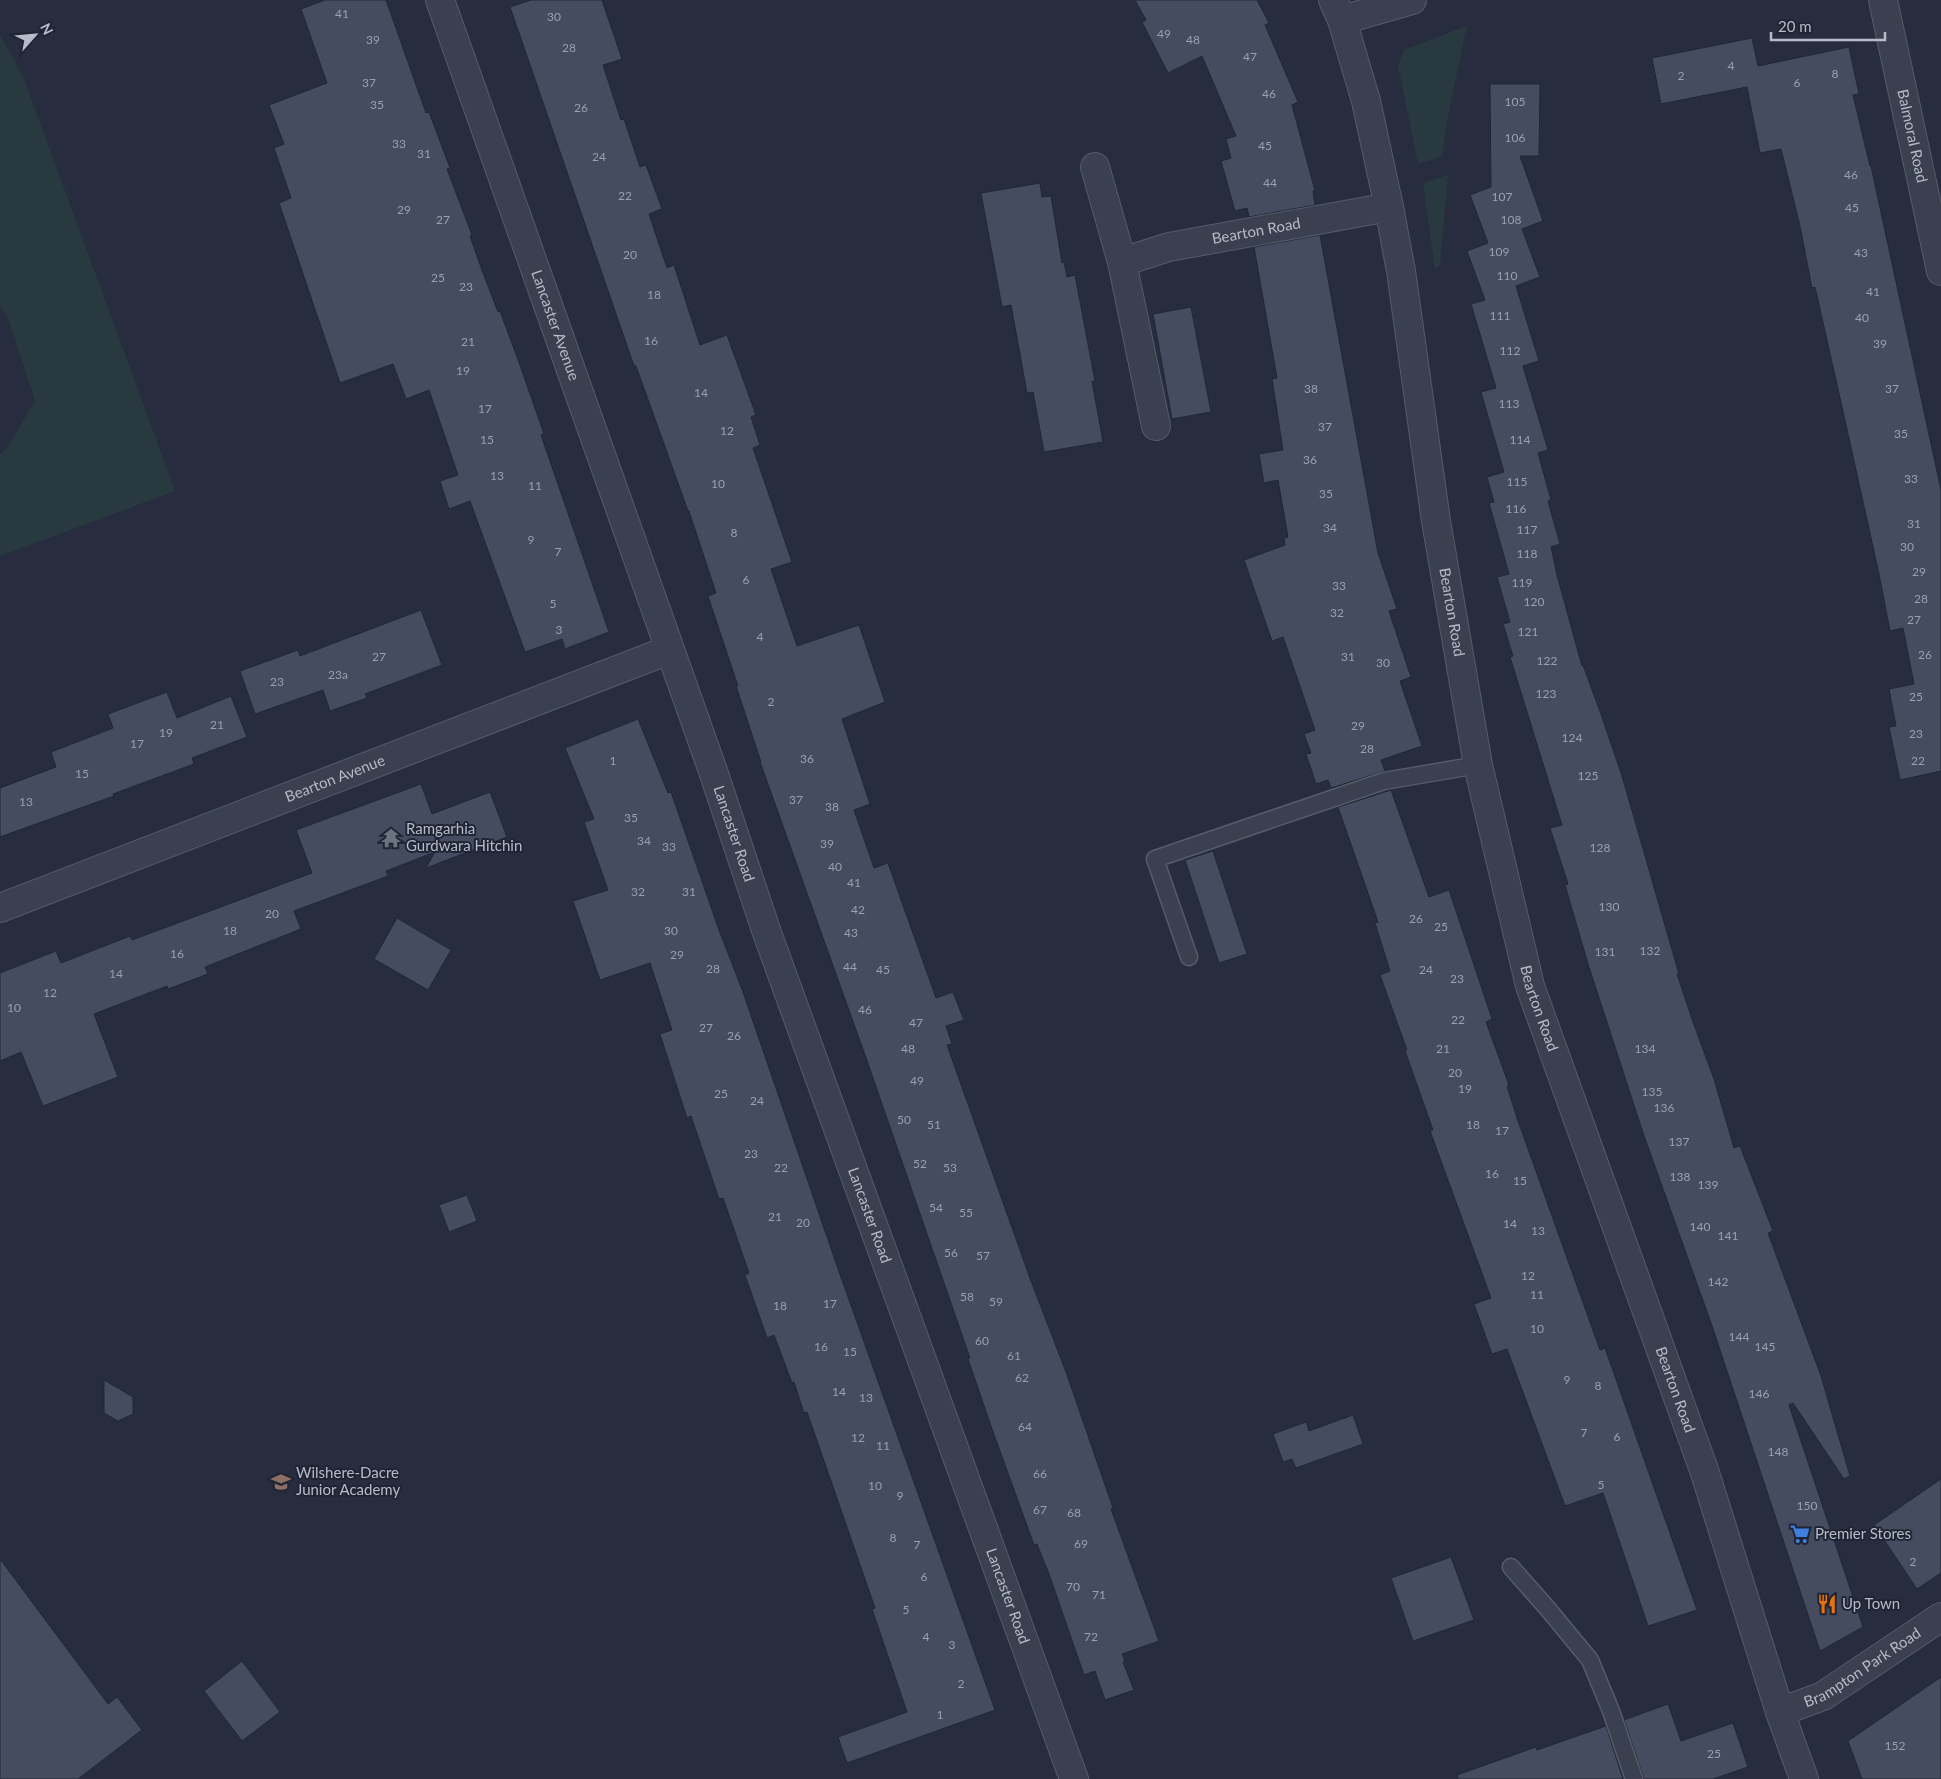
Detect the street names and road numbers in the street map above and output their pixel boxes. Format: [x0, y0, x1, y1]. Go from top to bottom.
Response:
street label: Balmoral Road [1894, 87, 1932, 184]
street label: Bearton Road [1210, 213, 1302, 247]
street label: Lancaster Avenue [528, 267, 584, 383]
street label: Bearton Road [1436, 566, 1469, 658]
street label: Bearton Avenue [282, 750, 387, 805]
street label: Lancaster Road [710, 783, 759, 884]
street label: Bearton Road [1517, 963, 1563, 1054]
street label: Lancaster Road [845, 1165, 896, 1265]
street label: Bearton Road [1652, 1344, 1700, 1435]
street label: Lancaster Road [983, 1545, 1034, 1646]
street label: Brampton Park Road [1801, 1623, 1924, 1710]

